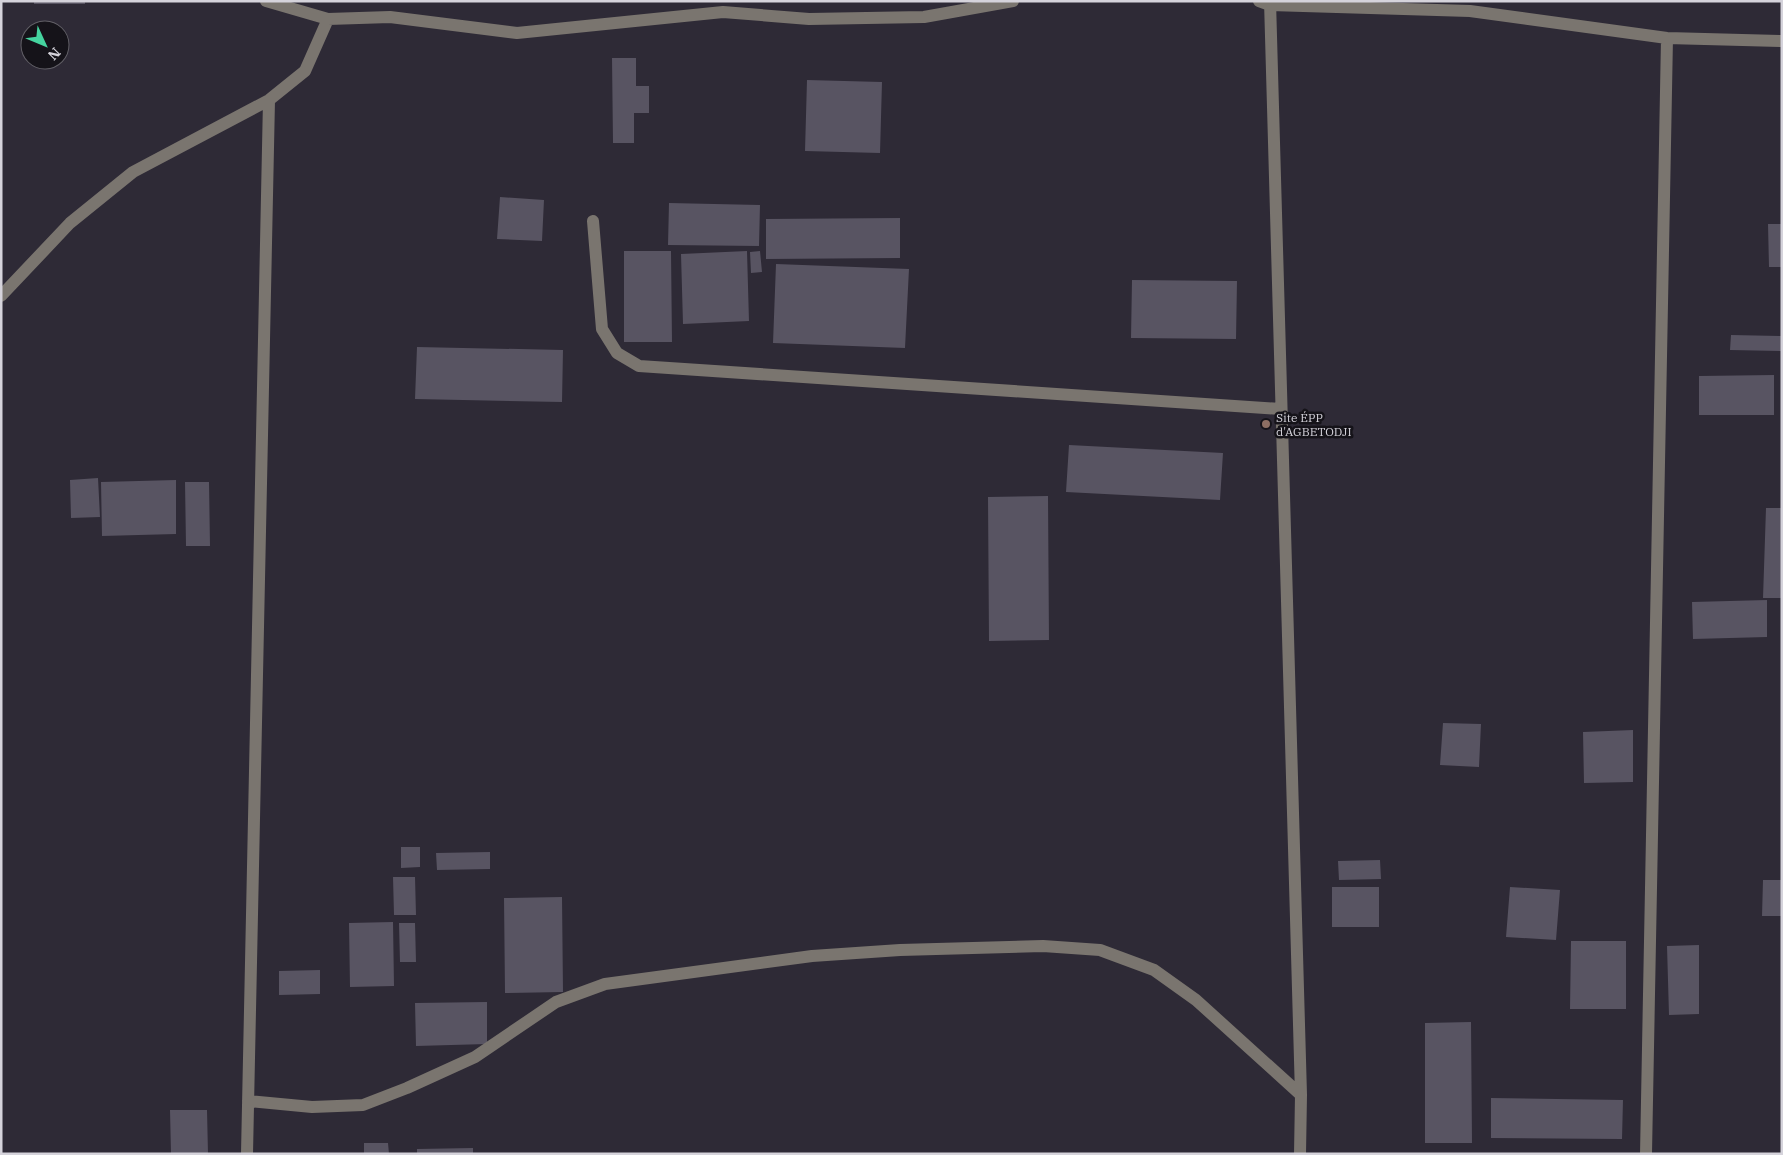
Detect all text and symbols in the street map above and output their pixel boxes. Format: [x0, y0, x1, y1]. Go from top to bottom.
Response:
north arrow [20, 20, 70, 70]
text: N [44, 44, 65, 64]
place label: Site ÉPP d'AGBETODJI [1276, 410, 1352, 439]
marker: Site ÉPP d'AGBETODJI [1260, 418, 1272, 430]

